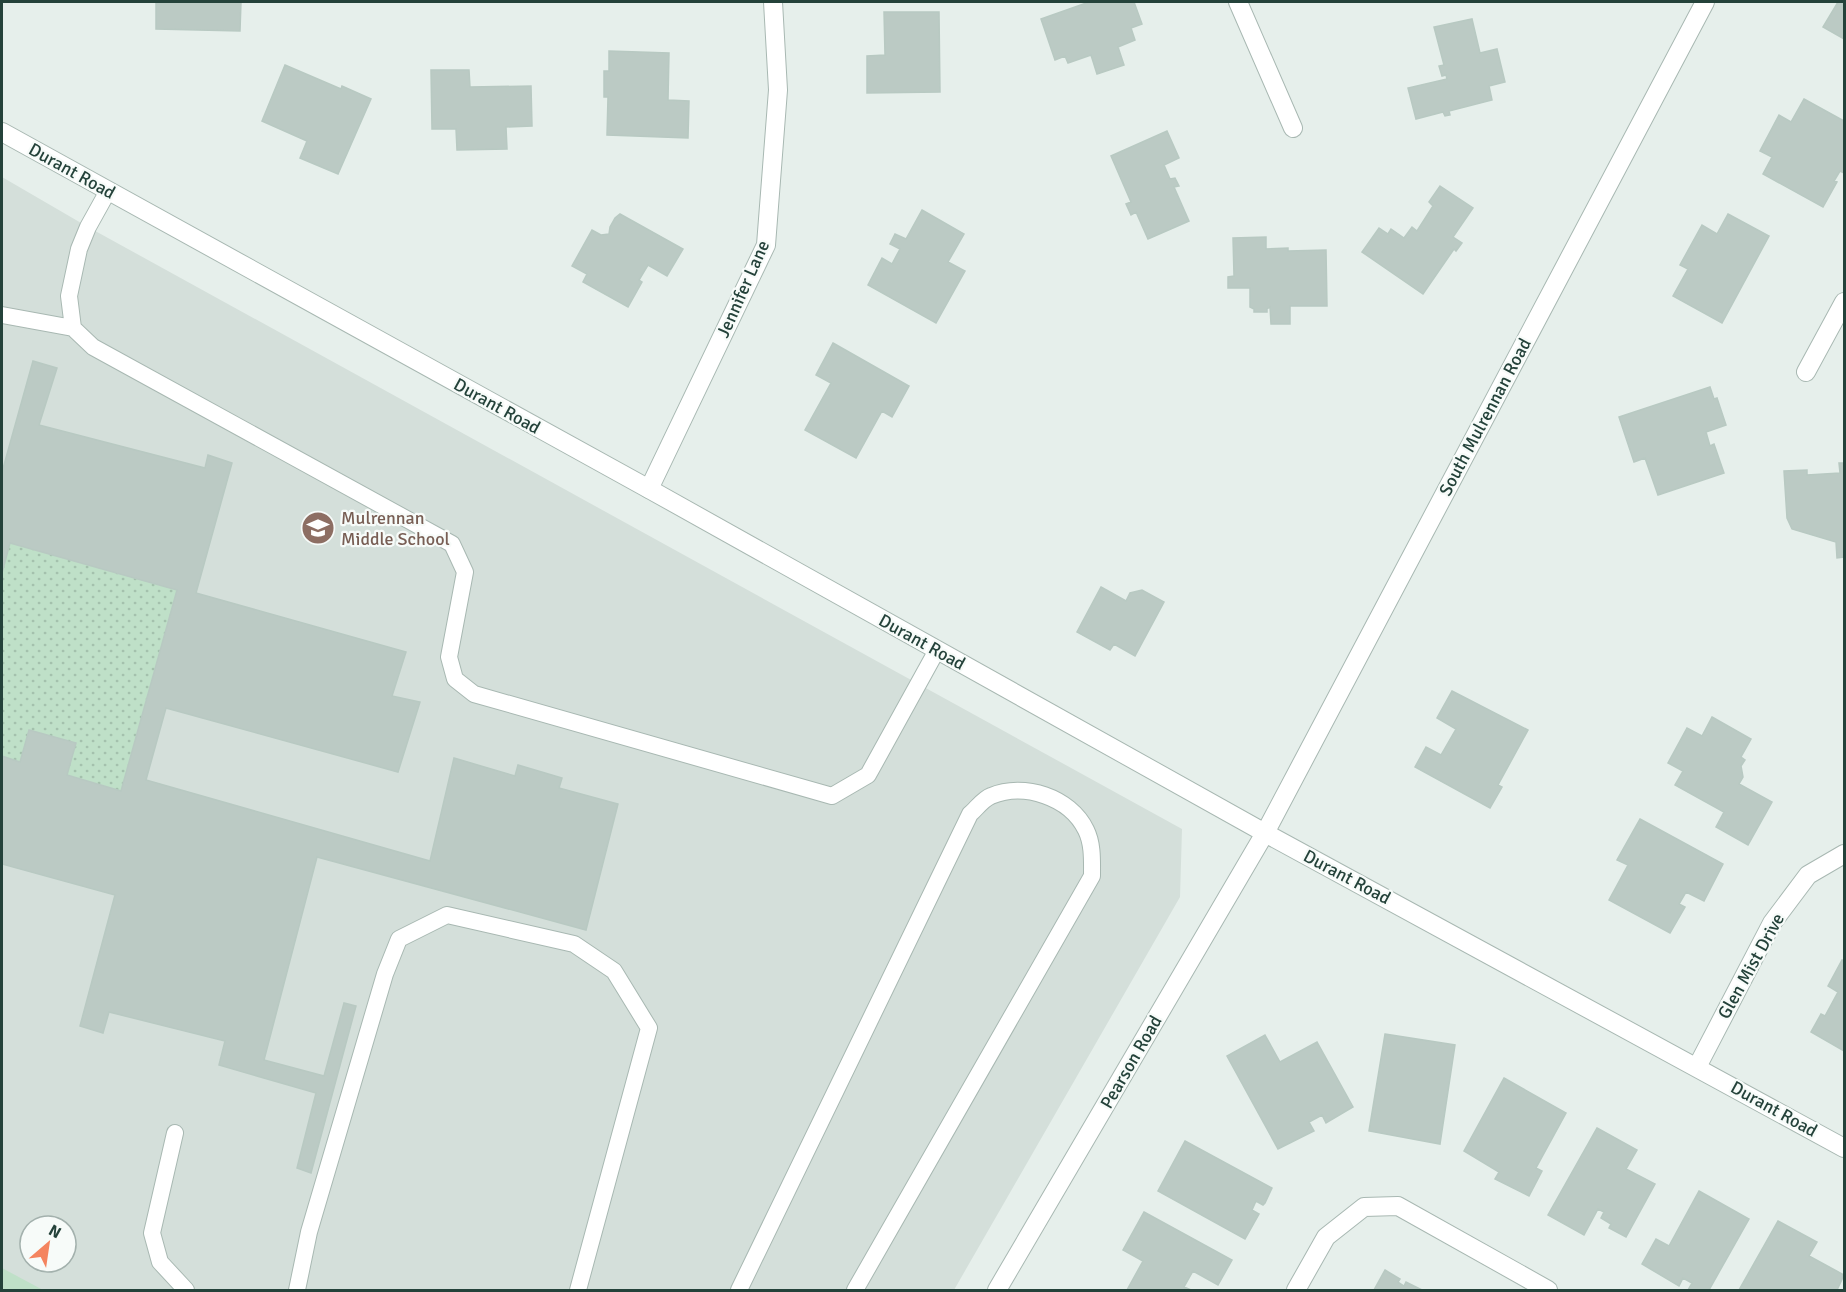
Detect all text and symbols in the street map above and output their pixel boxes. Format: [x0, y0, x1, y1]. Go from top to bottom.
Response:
street label: Durant Road [25, 138, 119, 204]
street label: Jennifer Lane [712, 237, 774, 341]
street label: South Mulrennan Road [1434, 334, 1536, 500]
street label: Durant Road [450, 373, 544, 439]
place label: Mulrennan Middle School [341, 507, 450, 550]
school or university icon: Mulrennan Middle School [300, 510, 336, 546]
street label: Durant Road [875, 609, 969, 675]
street label: Durant Road [1300, 845, 1394, 909]
street label: Glen Mist Drive [1713, 909, 1789, 1023]
street label: Pearson Road [1095, 1011, 1167, 1113]
street label: Durant Road [1727, 1076, 1821, 1142]
north arrow [18, 1214, 78, 1274]
text: N [45, 1220, 65, 1243]

